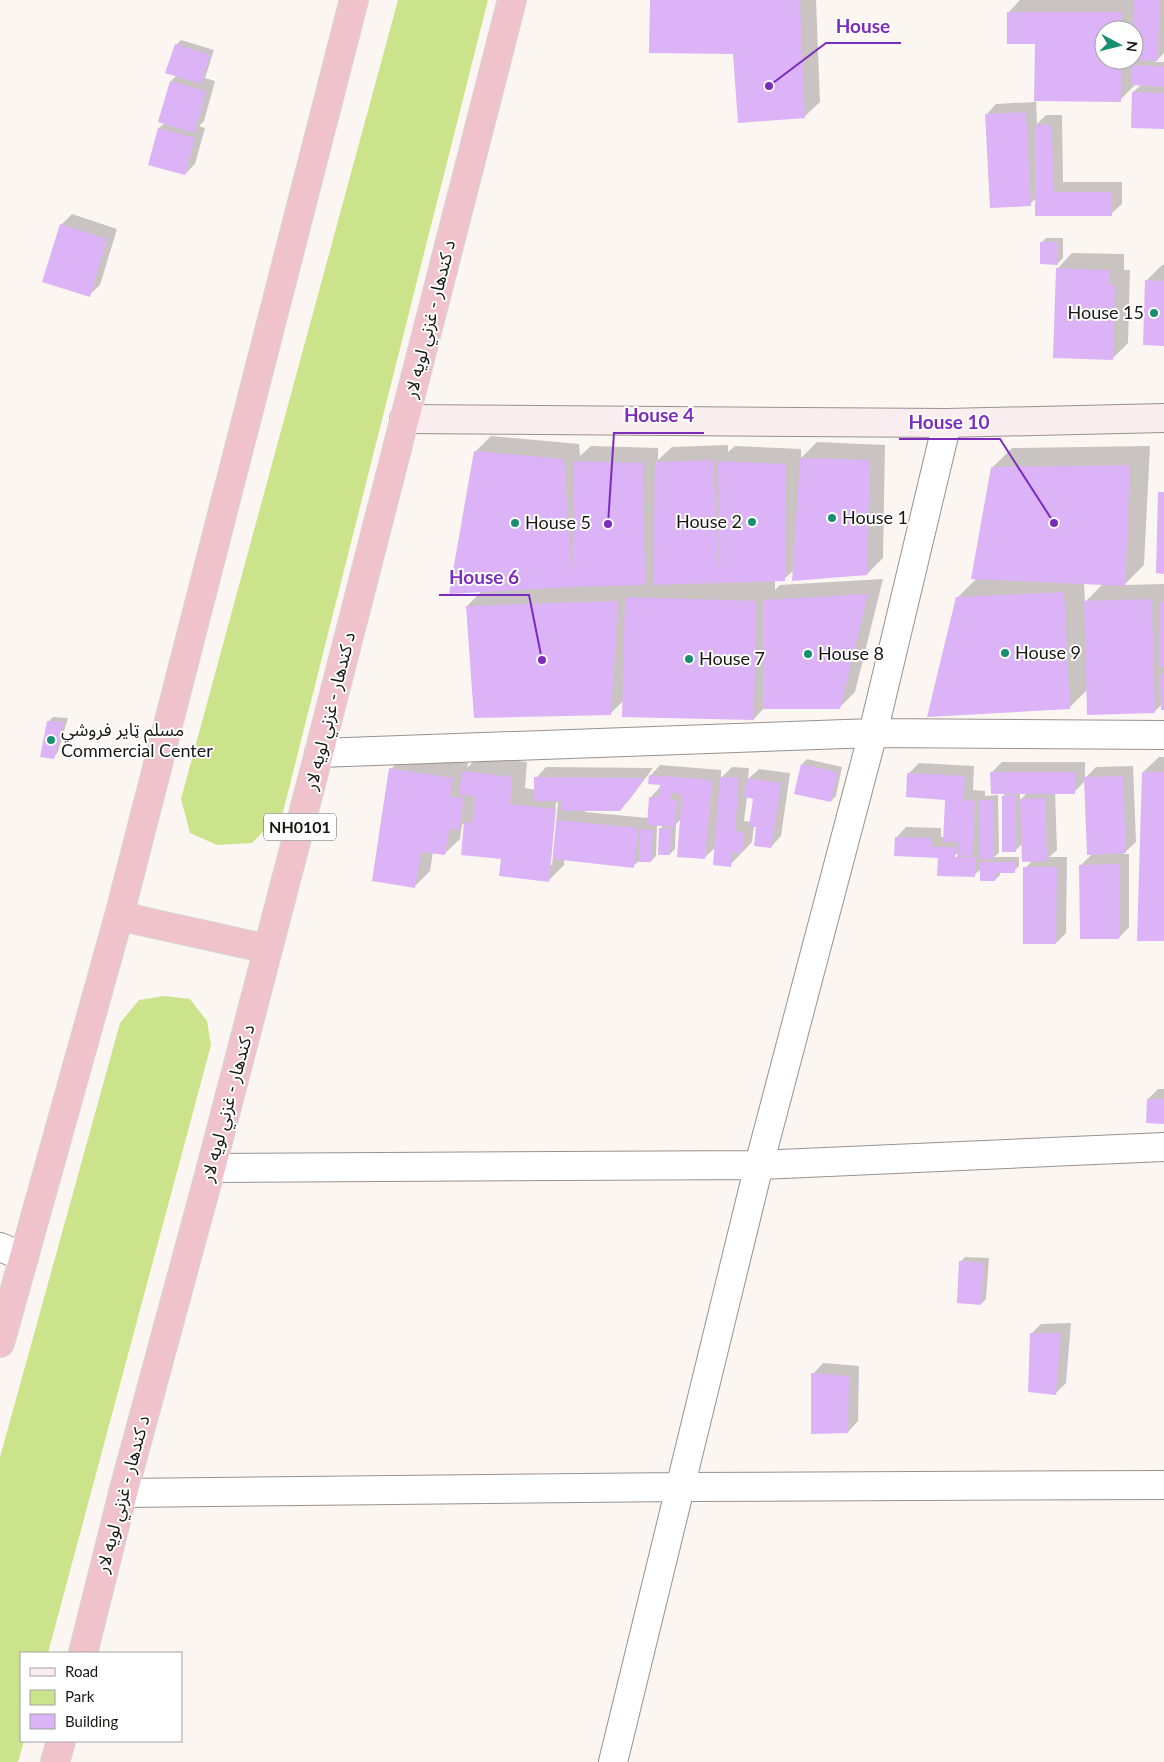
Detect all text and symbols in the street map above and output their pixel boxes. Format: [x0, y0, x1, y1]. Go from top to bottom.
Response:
callout: House [826, 9, 901, 43]
text: House [836, 14, 890, 37]
north arrow [1094, 20, 1144, 70]
text: N [1123, 40, 1141, 53]
street label: د کندهار - غزني لويه لار [399, 238, 462, 402]
place label: House 15 [1068, 301, 1144, 323]
marker: House 15 [1148, 307, 1160, 319]
callout: House 4 [614, 399, 704, 433]
text: House 4 [624, 403, 694, 426]
callout: House 10 [899, 405, 1000, 439]
text: House 10 [908, 410, 990, 433]
place label: House 1 [842, 506, 908, 528]
place label: House 2 [676, 510, 742, 532]
place label: House 5 [525, 511, 591, 533]
marker: House 1 [826, 512, 838, 524]
marker: House 2 [746, 516, 758, 528]
marker: House 5 [509, 517, 521, 529]
callout: House 6 [439, 561, 529, 595]
text: House 6 [449, 565, 519, 588]
street label: د کندهار - غزني لويه لار [299, 630, 362, 794]
place label: House 9 [1015, 641, 1081, 663]
place label: House 8 [818, 642, 884, 664]
place label: House 7 [699, 647, 765, 669]
marker: House 9 [999, 647, 1011, 659]
marker: House 8 [802, 648, 814, 660]
marker: House 7 [683, 653, 695, 665]
place label: مسلم ټایر فروشي Commercial Center [61, 718, 213, 761]
marker: مسلم ټایر فروشي Commercial Center [45, 734, 57, 746]
road number: NH0101 [264, 814, 336, 840]
street label: د کندهار - غزني لويه لار [195, 1022, 262, 1186]
street label: د کندهار - غزني لويه لار [90, 1413, 157, 1577]
legend [20, 1652, 182, 1742]
text: Road [65, 1662, 98, 1680]
text: Park [65, 1687, 95, 1705]
text: Building [65, 1712, 118, 1730]

